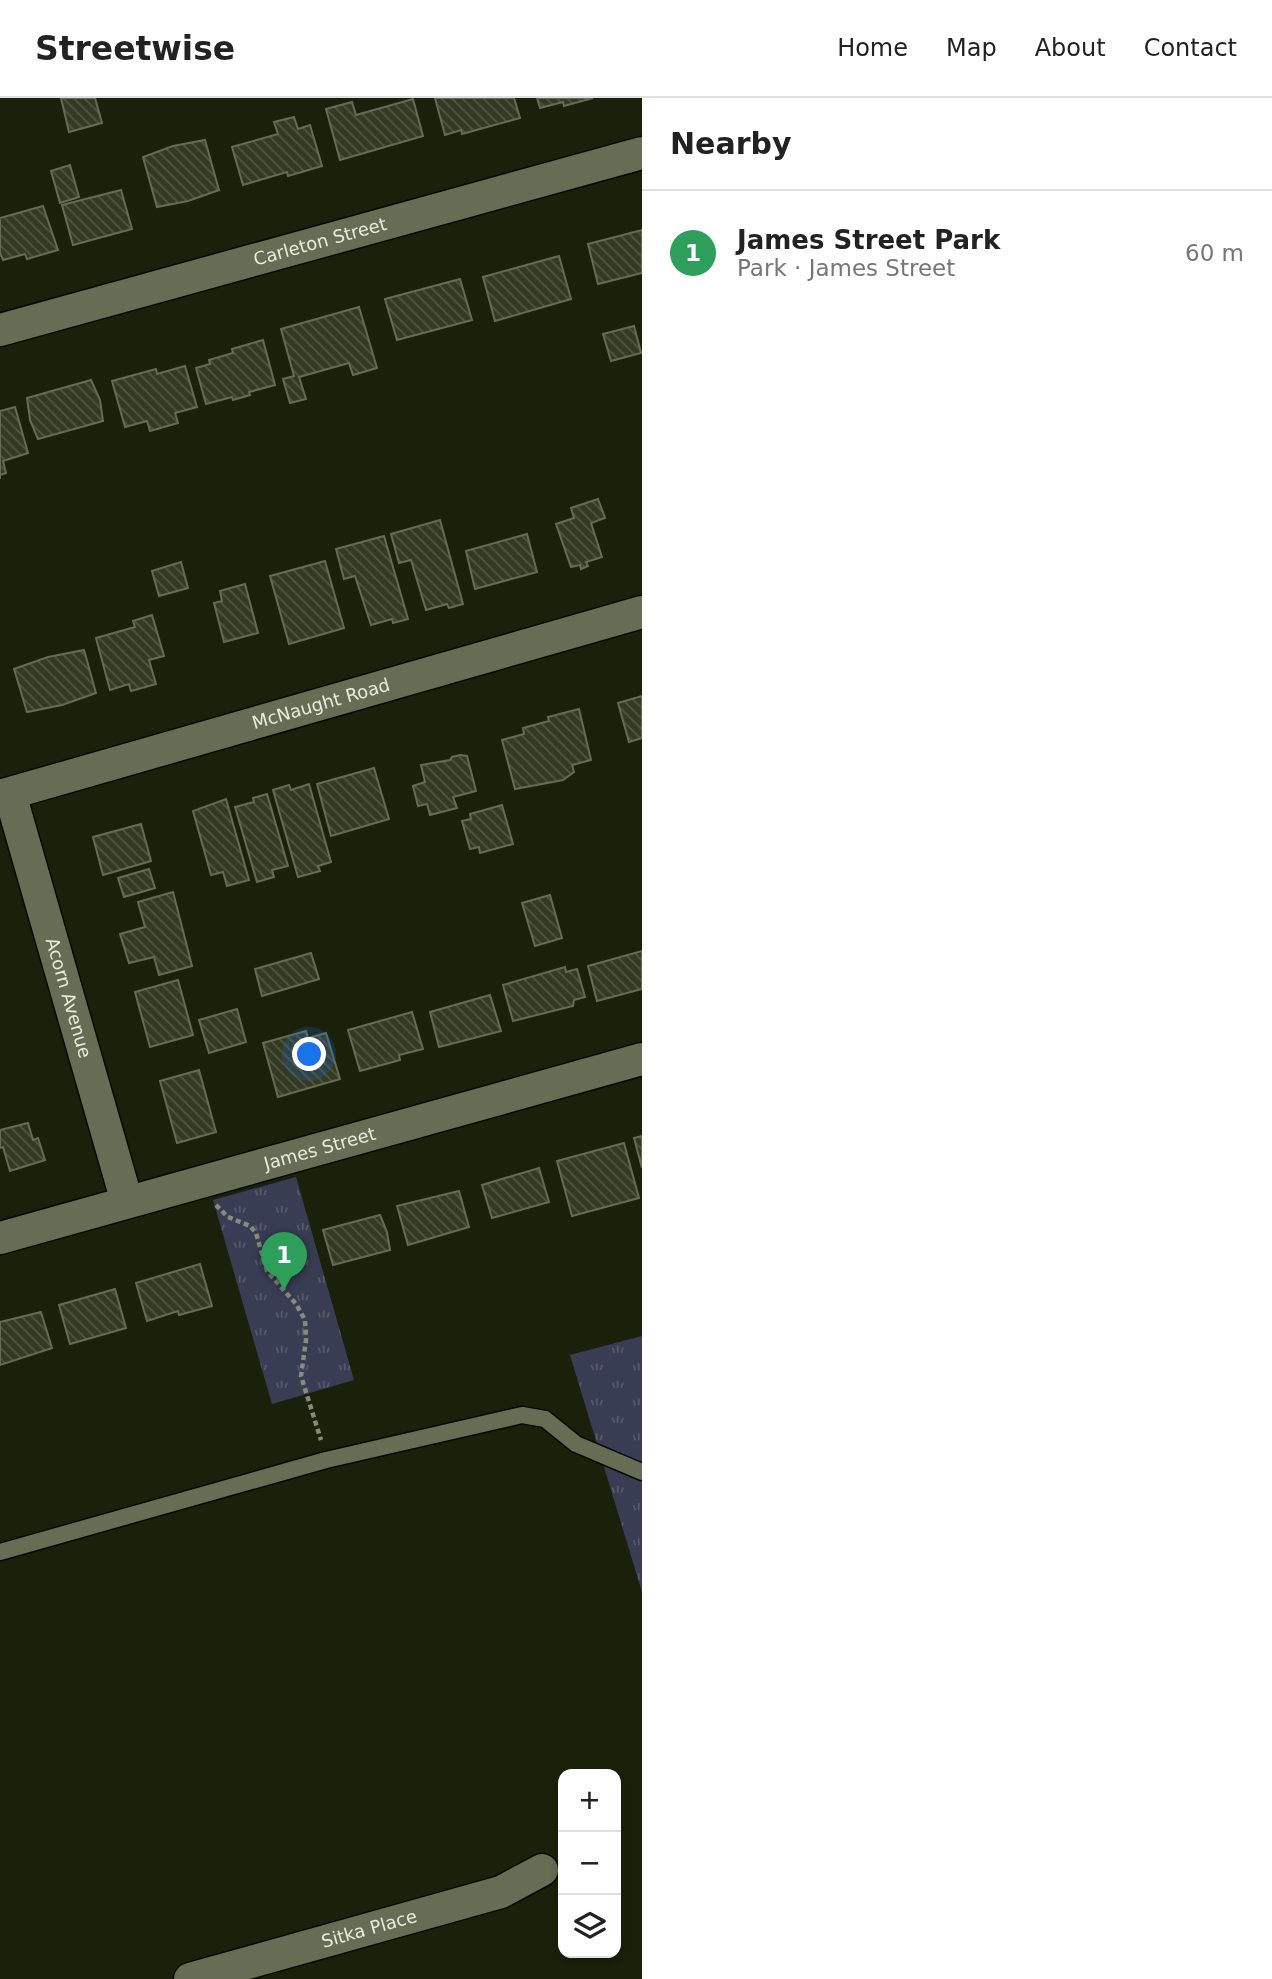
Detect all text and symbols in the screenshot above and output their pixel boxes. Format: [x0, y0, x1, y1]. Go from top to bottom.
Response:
text: Streetwise [35, 29, 235, 68]
text: Home [837, 34, 908, 62]
text: Map [946, 34, 997, 62]
text: About [1035, 34, 1106, 62]
text: Contact [1144, 34, 1237, 62]
text: Nearby [670, 126, 792, 161]
street label: Carleton Street [251, 213, 389, 270]
text: James Street Park [737, 225, 1000, 255]
text: 1 [685, 240, 701, 266]
text: 60 m [1185, 240, 1244, 266]
text: Park · James Street [737, 255, 955, 281]
street label: McNaught Road [250, 674, 392, 733]
street label: Acorn Avenue [42, 935, 96, 1060]
your location [292, 1037, 326, 1071]
street label: James Street [261, 1123, 378, 1174]
pin: 1 [261, 1232, 307, 1290]
map controls [558, 1769, 621, 1958]
button: + [558, 1769, 621, 1832]
button: − [558, 1832, 621, 1895]
button: layers [558, 1895, 621, 1958]
street label: Sitka Place [319, 1905, 419, 1952]

